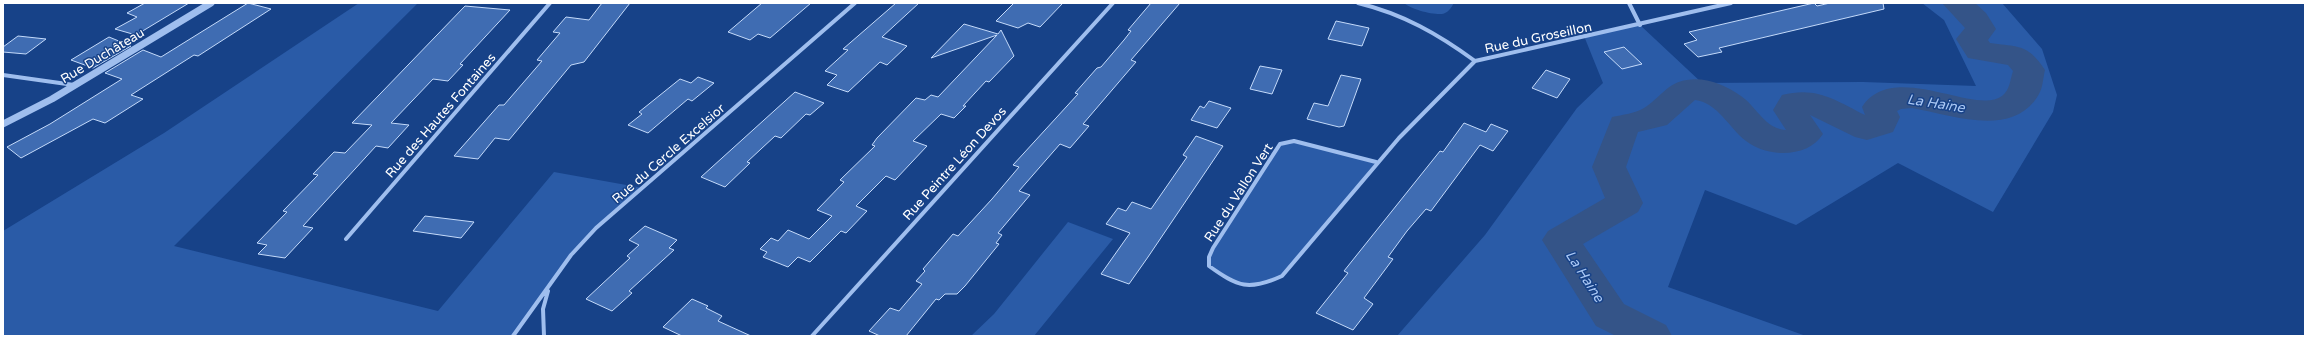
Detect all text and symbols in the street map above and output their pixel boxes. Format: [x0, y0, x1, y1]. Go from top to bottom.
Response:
street label: Rue du Groseillon [1483, 19, 1593, 57]
street label: Rue Duchâteau [58, 25, 147, 87]
street label: Rue des Hautes Fontaines [382, 50, 499, 181]
water label: La Haine [1906, 91, 1967, 117]
street label: Rue du Cercle Excelsior [609, 100, 728, 207]
street label: Rue Peintre Léon Devos [900, 104, 1010, 224]
street label: Rue du Vallon Vert [1201, 140, 1277, 245]
water label: La Haine [1562, 247, 1608, 306]

